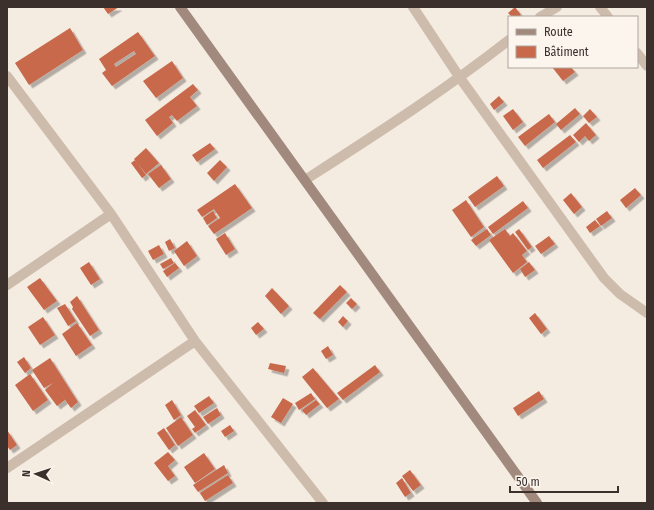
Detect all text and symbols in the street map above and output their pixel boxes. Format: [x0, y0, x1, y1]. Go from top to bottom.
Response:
legend [508, 16, 638, 68]
text: Route [544, 25, 573, 39]
text: Bâtiment [544, 45, 589, 59]
north arrow [16, 454, 56, 494]
scale bar [510, 468, 618, 494]
text: N [20, 470, 33, 477]
text: 50 m [516, 475, 540, 489]

